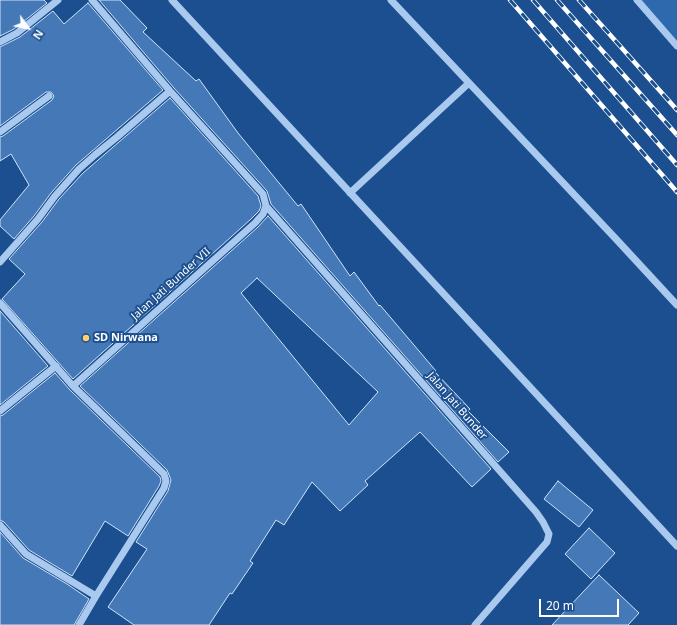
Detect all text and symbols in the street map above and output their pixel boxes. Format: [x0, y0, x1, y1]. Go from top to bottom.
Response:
north arrow [8, 8, 48, 48]
text: N [30, 27, 47, 43]
street label: Jalan Jati Bunder VII [129, 245, 213, 323]
place label: SD Nirwana [94, 331, 158, 345]
marker: SD Nirwana [81, 333, 91, 343]
street label: Jalan Jati Bunder [424, 370, 490, 442]
scale bar [541, 591, 621, 617]
text: 20 m [546, 597, 574, 614]

